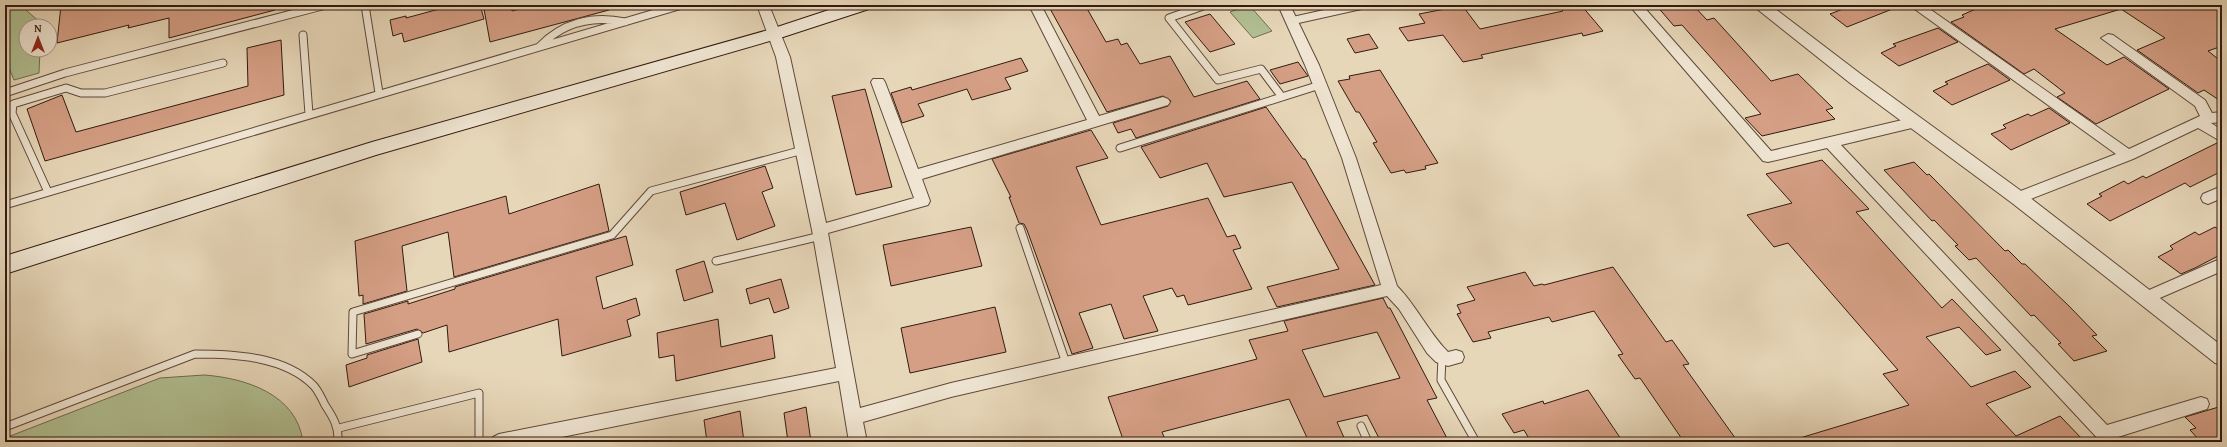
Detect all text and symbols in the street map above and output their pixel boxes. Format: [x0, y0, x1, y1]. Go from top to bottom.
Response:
north arrow [18, 18, 58, 58]
text: N [34, 20, 42, 36]

